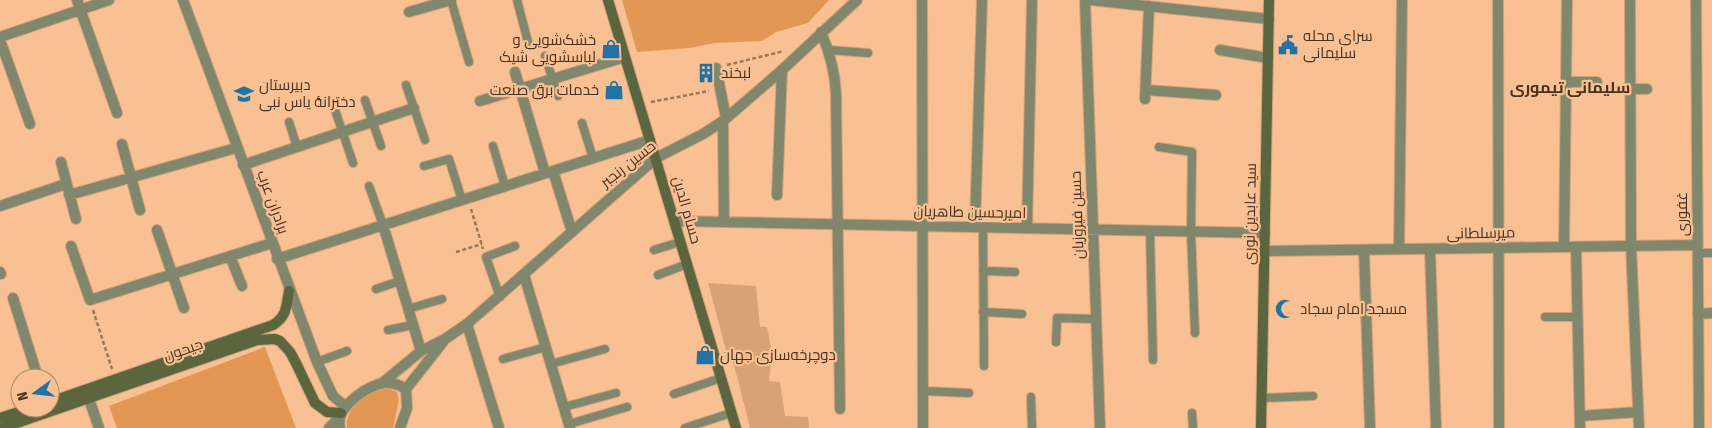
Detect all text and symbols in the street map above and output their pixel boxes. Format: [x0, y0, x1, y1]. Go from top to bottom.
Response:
place label: سرای محله سلیمانی [1303, 27, 1373, 63]
place label: خشک‌شویی و لباسشویی شیک [499, 31, 596, 67]
public building icon: سرای محله سلیمانی [1277, 34, 1299, 56]
shop icon: خشک‌شویی و لباسشویی شیک [600, 38, 622, 60]
building icon: لبخند [695, 62, 717, 84]
place label: لبخند [721, 64, 751, 82]
place label: دبیرستان دخترانهٔ یاس نبی [259, 76, 356, 112]
district label: سلیمانی تیموری [1510, 78, 1630, 97]
shop icon: خدمات برق صنعت [603, 79, 625, 101]
place label: خدمات برق صنعت [490, 81, 599, 100]
school or university icon: دبیرستان دخترانهٔ یاس نبی [233, 83, 255, 105]
street label: حسین رنجبر [596, 137, 660, 193]
street label: سید عابدین نوری [1240, 163, 1261, 265]
street label: برادران عرب [252, 168, 293, 237]
street label: حسین فیروزیان [1066, 171, 1089, 259]
street label: حسام الدین [668, 174, 705, 246]
street label: غفوری [1673, 192, 1692, 236]
street label: امیرحسین طاهریان [914, 202, 1026, 223]
street label: میرسلطانی [1447, 223, 1515, 244]
mosque icon: مسجد امام سجاد [1274, 298, 1296, 320]
place label: مسجد امام سجاد [1300, 300, 1407, 319]
street label: جیحون [161, 335, 205, 366]
shop icon: دوچرخه‌سازی جهان [694, 344, 716, 366]
place label: دوچرخه‌سازی جهان [720, 346, 836, 365]
north arrow [10, 368, 60, 418]
text: N [14, 390, 32, 402]

